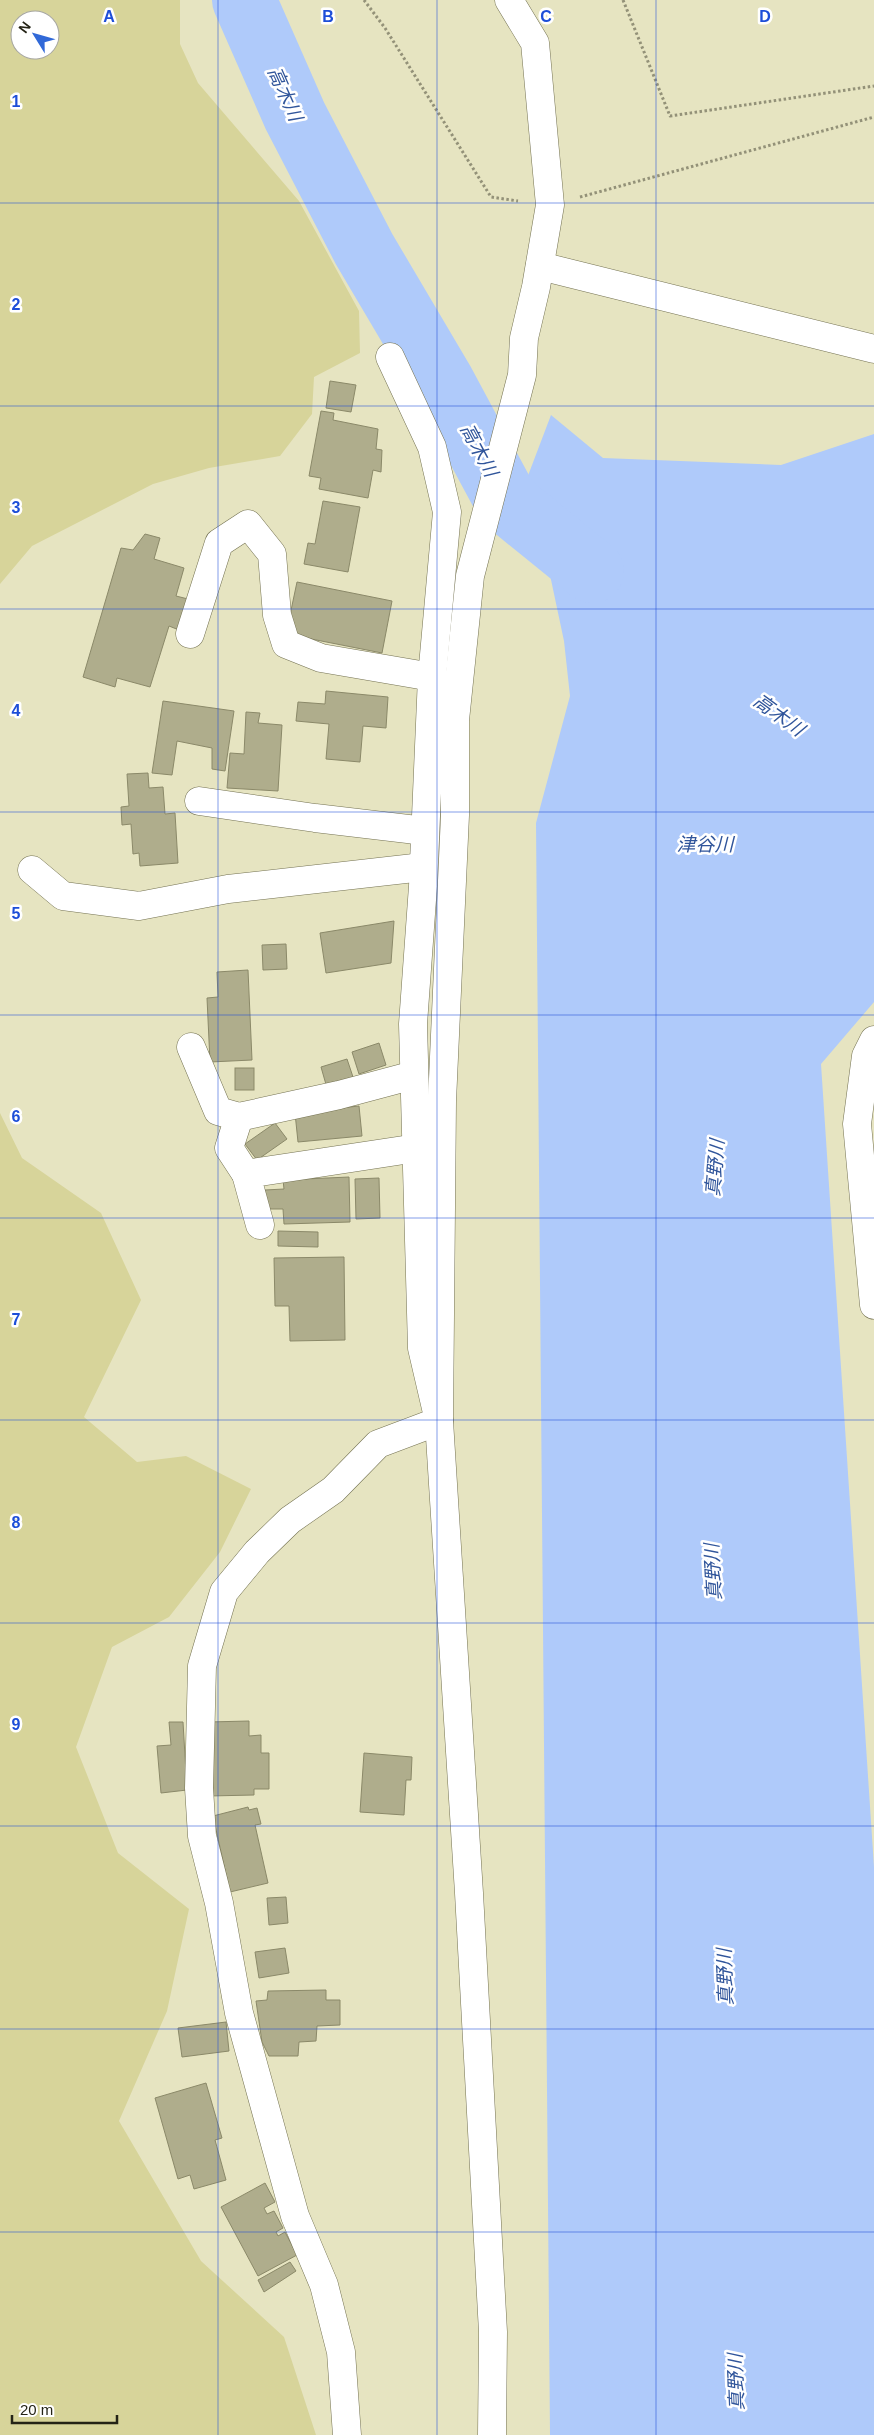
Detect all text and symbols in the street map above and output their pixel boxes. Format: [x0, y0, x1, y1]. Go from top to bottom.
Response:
text: A [103, 8, 115, 25]
text: B [322, 8, 334, 25]
text: C [540, 8, 552, 25]
text: D [759, 8, 771, 25]
north arrow [10, 10, 60, 60]
text: N [15, 18, 34, 36]
water label: 高木川 [264, 64, 307, 126]
text: 1 [12, 93, 21, 110]
text: 2 [12, 296, 21, 313]
water label: 高木川 [456, 420, 503, 482]
text: 3 [12, 499, 21, 516]
water label: 高木川 [750, 690, 810, 741]
text: 4 [12, 702, 21, 719]
water label: 津谷川 [676, 834, 735, 855]
text: 5 [12, 905, 21, 922]
text: 6 [12, 1108, 21, 1125]
water label: 真野川 [702, 1137, 728, 1197]
text: 7 [12, 1311, 21, 1328]
text: 8 [12, 1514, 21, 1531]
water label: 真野川 [701, 1541, 725, 1601]
text: 9 [12, 1716, 21, 1733]
water label: 真野川 [713, 1946, 736, 2006]
water label: 真野川 [724, 2351, 747, 2411]
scale bar [12, 2392, 118, 2424]
text: 20 m [20, 2401, 53, 2418]

